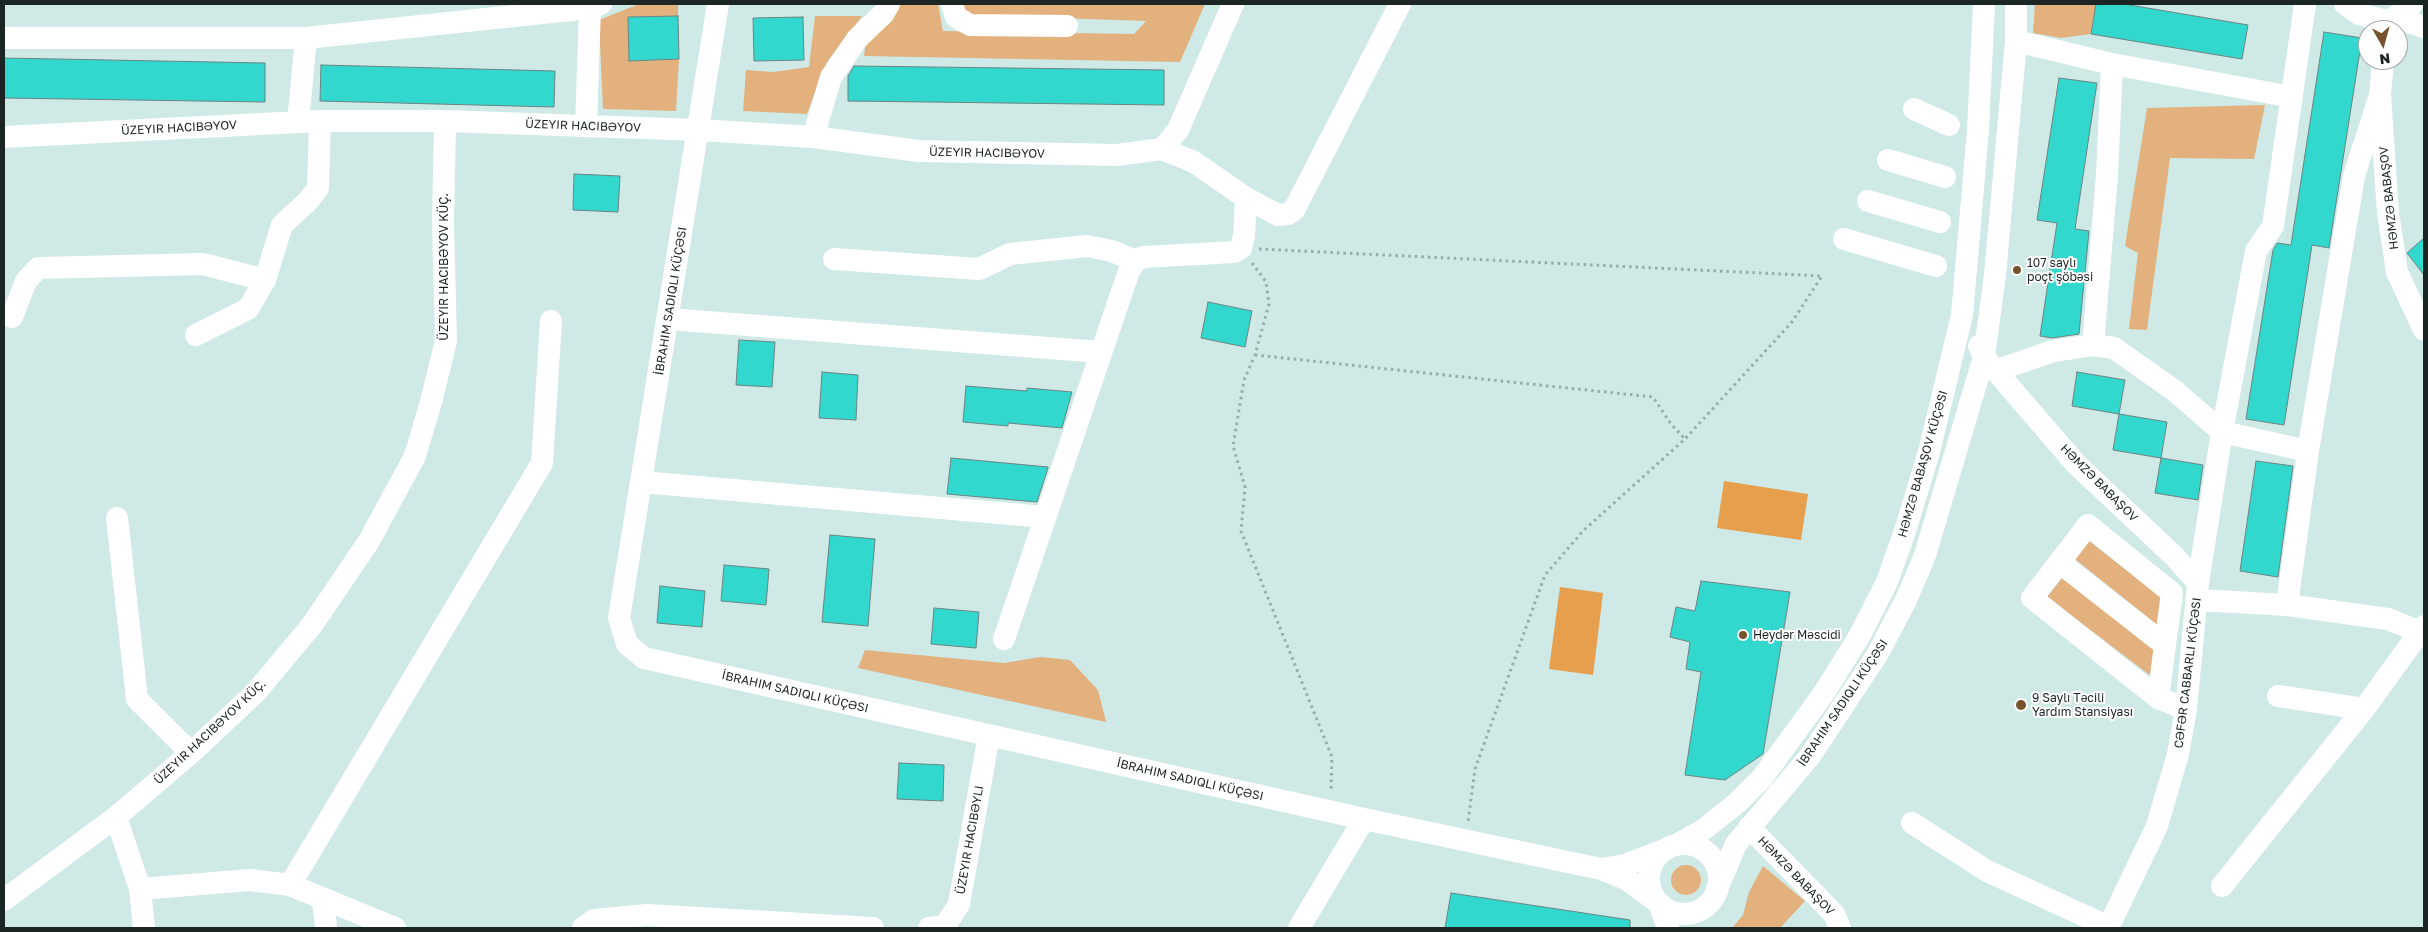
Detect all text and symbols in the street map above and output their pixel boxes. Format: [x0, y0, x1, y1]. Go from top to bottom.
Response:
north arrow [2358, 20, 2408, 70]
text: N [2378, 50, 2391, 68]
street label: ÜZEYIR HACIBƏYOV [525, 117, 641, 135]
street label: ÜZEYIR HACIBƏYOV [121, 118, 237, 138]
street label: ÜZEYIR HACIBƏYOV [929, 145, 1045, 161]
street label: HƏMZƏ BABAŞOV [2376, 146, 2402, 250]
street label: ÜZEYIR HACIBƏYOV KÜÇ. [437, 193, 451, 341]
street label: İBRAHIM SADIQLI KÜÇƏSI [652, 226, 690, 376]
place label: 107 saylı poçt şöbəsi [2027, 256, 2093, 284]
marker: 107 saylı poçt şöbəsi [2011, 264, 2023, 276]
street label: HƏMZƏ BABAŞOV KÜÇƏSI [1895, 389, 1951, 539]
street label: HƏMZƏ BABAŞOV [2057, 441, 2141, 525]
street label: CƏFƏR CABBARLI KÜÇƏSI [2172, 597, 2204, 749]
place label: Heydər Məscidi [1753, 628, 1841, 642]
marker: Heydər Məscidi [1737, 629, 1749, 641]
street label: İBRAHIM SADIQLI KÜÇƏSI [1795, 637, 1891, 769]
street label: İBRAHIM SADIQLI KÜÇƏSI [720, 668, 870, 716]
street label: ÜZEYIR HACIBƏYOV KÜÇ. [151, 676, 269, 788]
place label: 9 Saylı Təcili Yardım Stansiyası [2032, 691, 2133, 719]
marker: 9 Saylı Təcili Yardım Stansiyası [2014, 698, 2028, 712]
street label: İBRAHIM SADIQLI KÜÇƏSI [1115, 756, 1265, 804]
street label: ÜZEYIR HACIBƏYLI [953, 784, 987, 896]
street label: HƏMZƏ BABAŞOV [1755, 834, 1837, 918]

